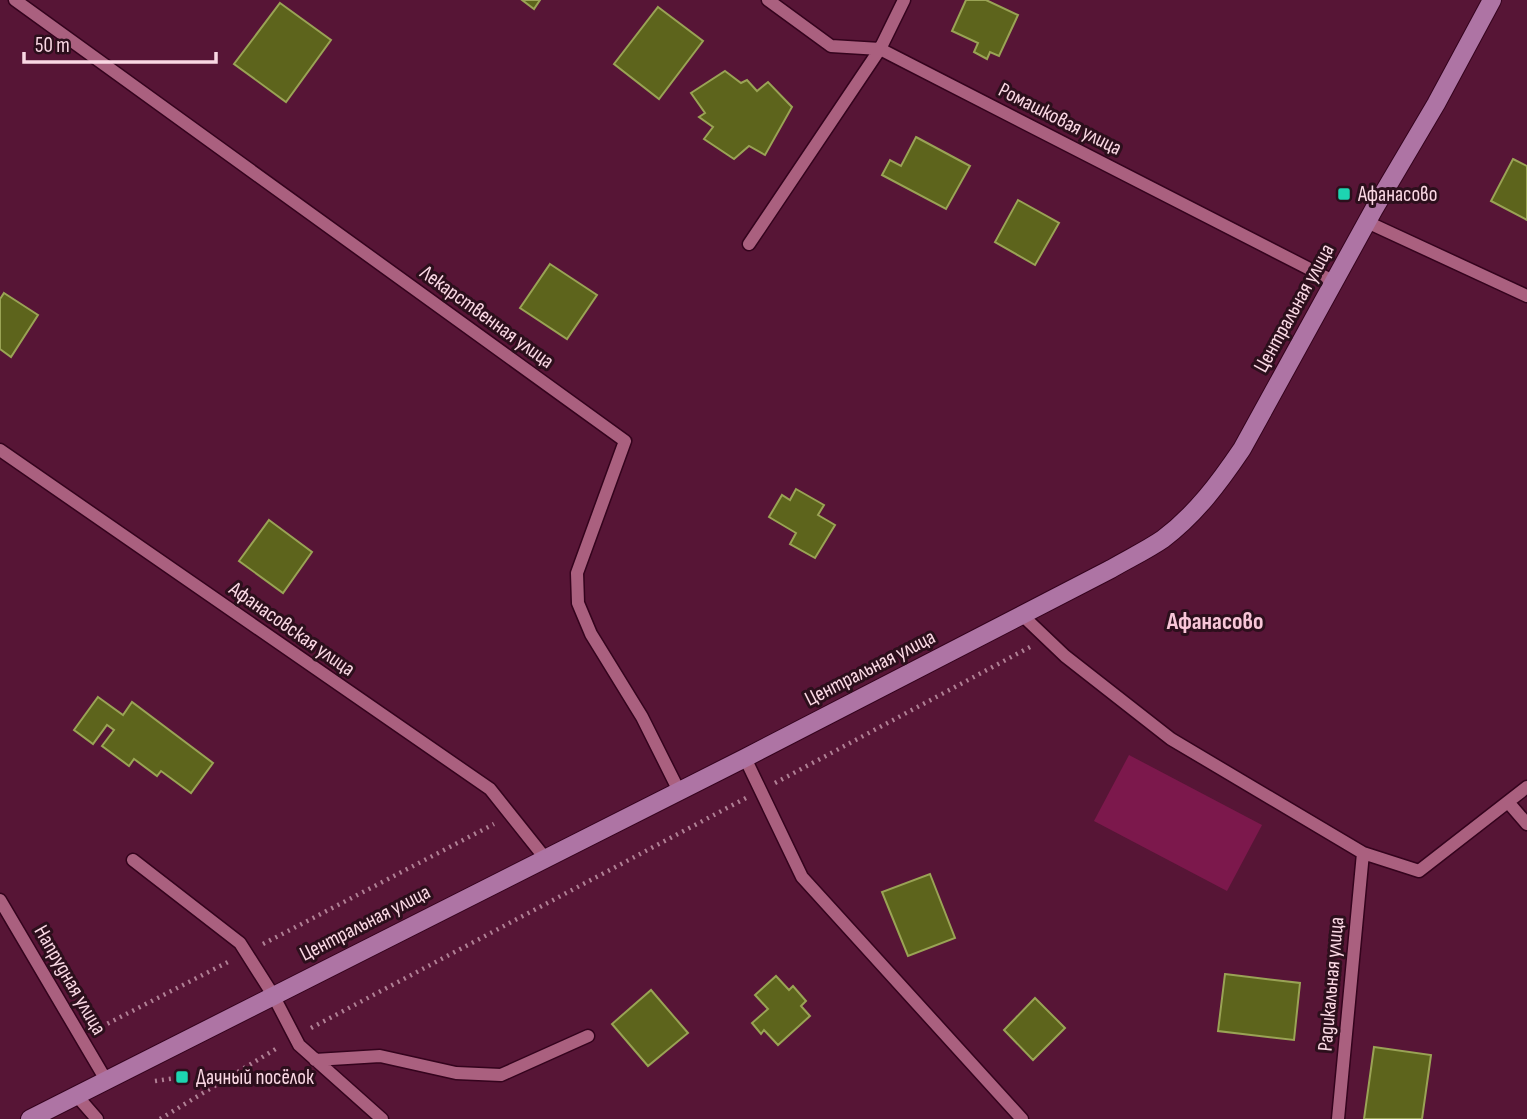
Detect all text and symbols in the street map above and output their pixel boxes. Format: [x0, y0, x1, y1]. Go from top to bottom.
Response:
scale bar [24, 21, 217, 65]
text: 50 m [35, 33, 70, 58]
street label: Ромашковая улица [994, 77, 1126, 161]
place label: Афанасово [1357, 182, 1438, 207]
marker: Афанасово [1336, 186, 1352, 202]
street label: Центральная улица [1248, 239, 1340, 377]
street label: Лекарственная улица [414, 259, 559, 374]
street label: Афанасовская улица [224, 576, 360, 682]
district label: Афанасово [1166, 607, 1263, 636]
street label: Центральная улица [801, 624, 939, 712]
street label: Центральная улица [296, 879, 434, 967]
street label: Радикальная улица [1313, 916, 1349, 1052]
street label: Напрудная улица [29, 921, 111, 1039]
place label: Дачный посёлок [196, 1065, 314, 1090]
marker: Дачный посёлок [174, 1069, 190, 1085]

